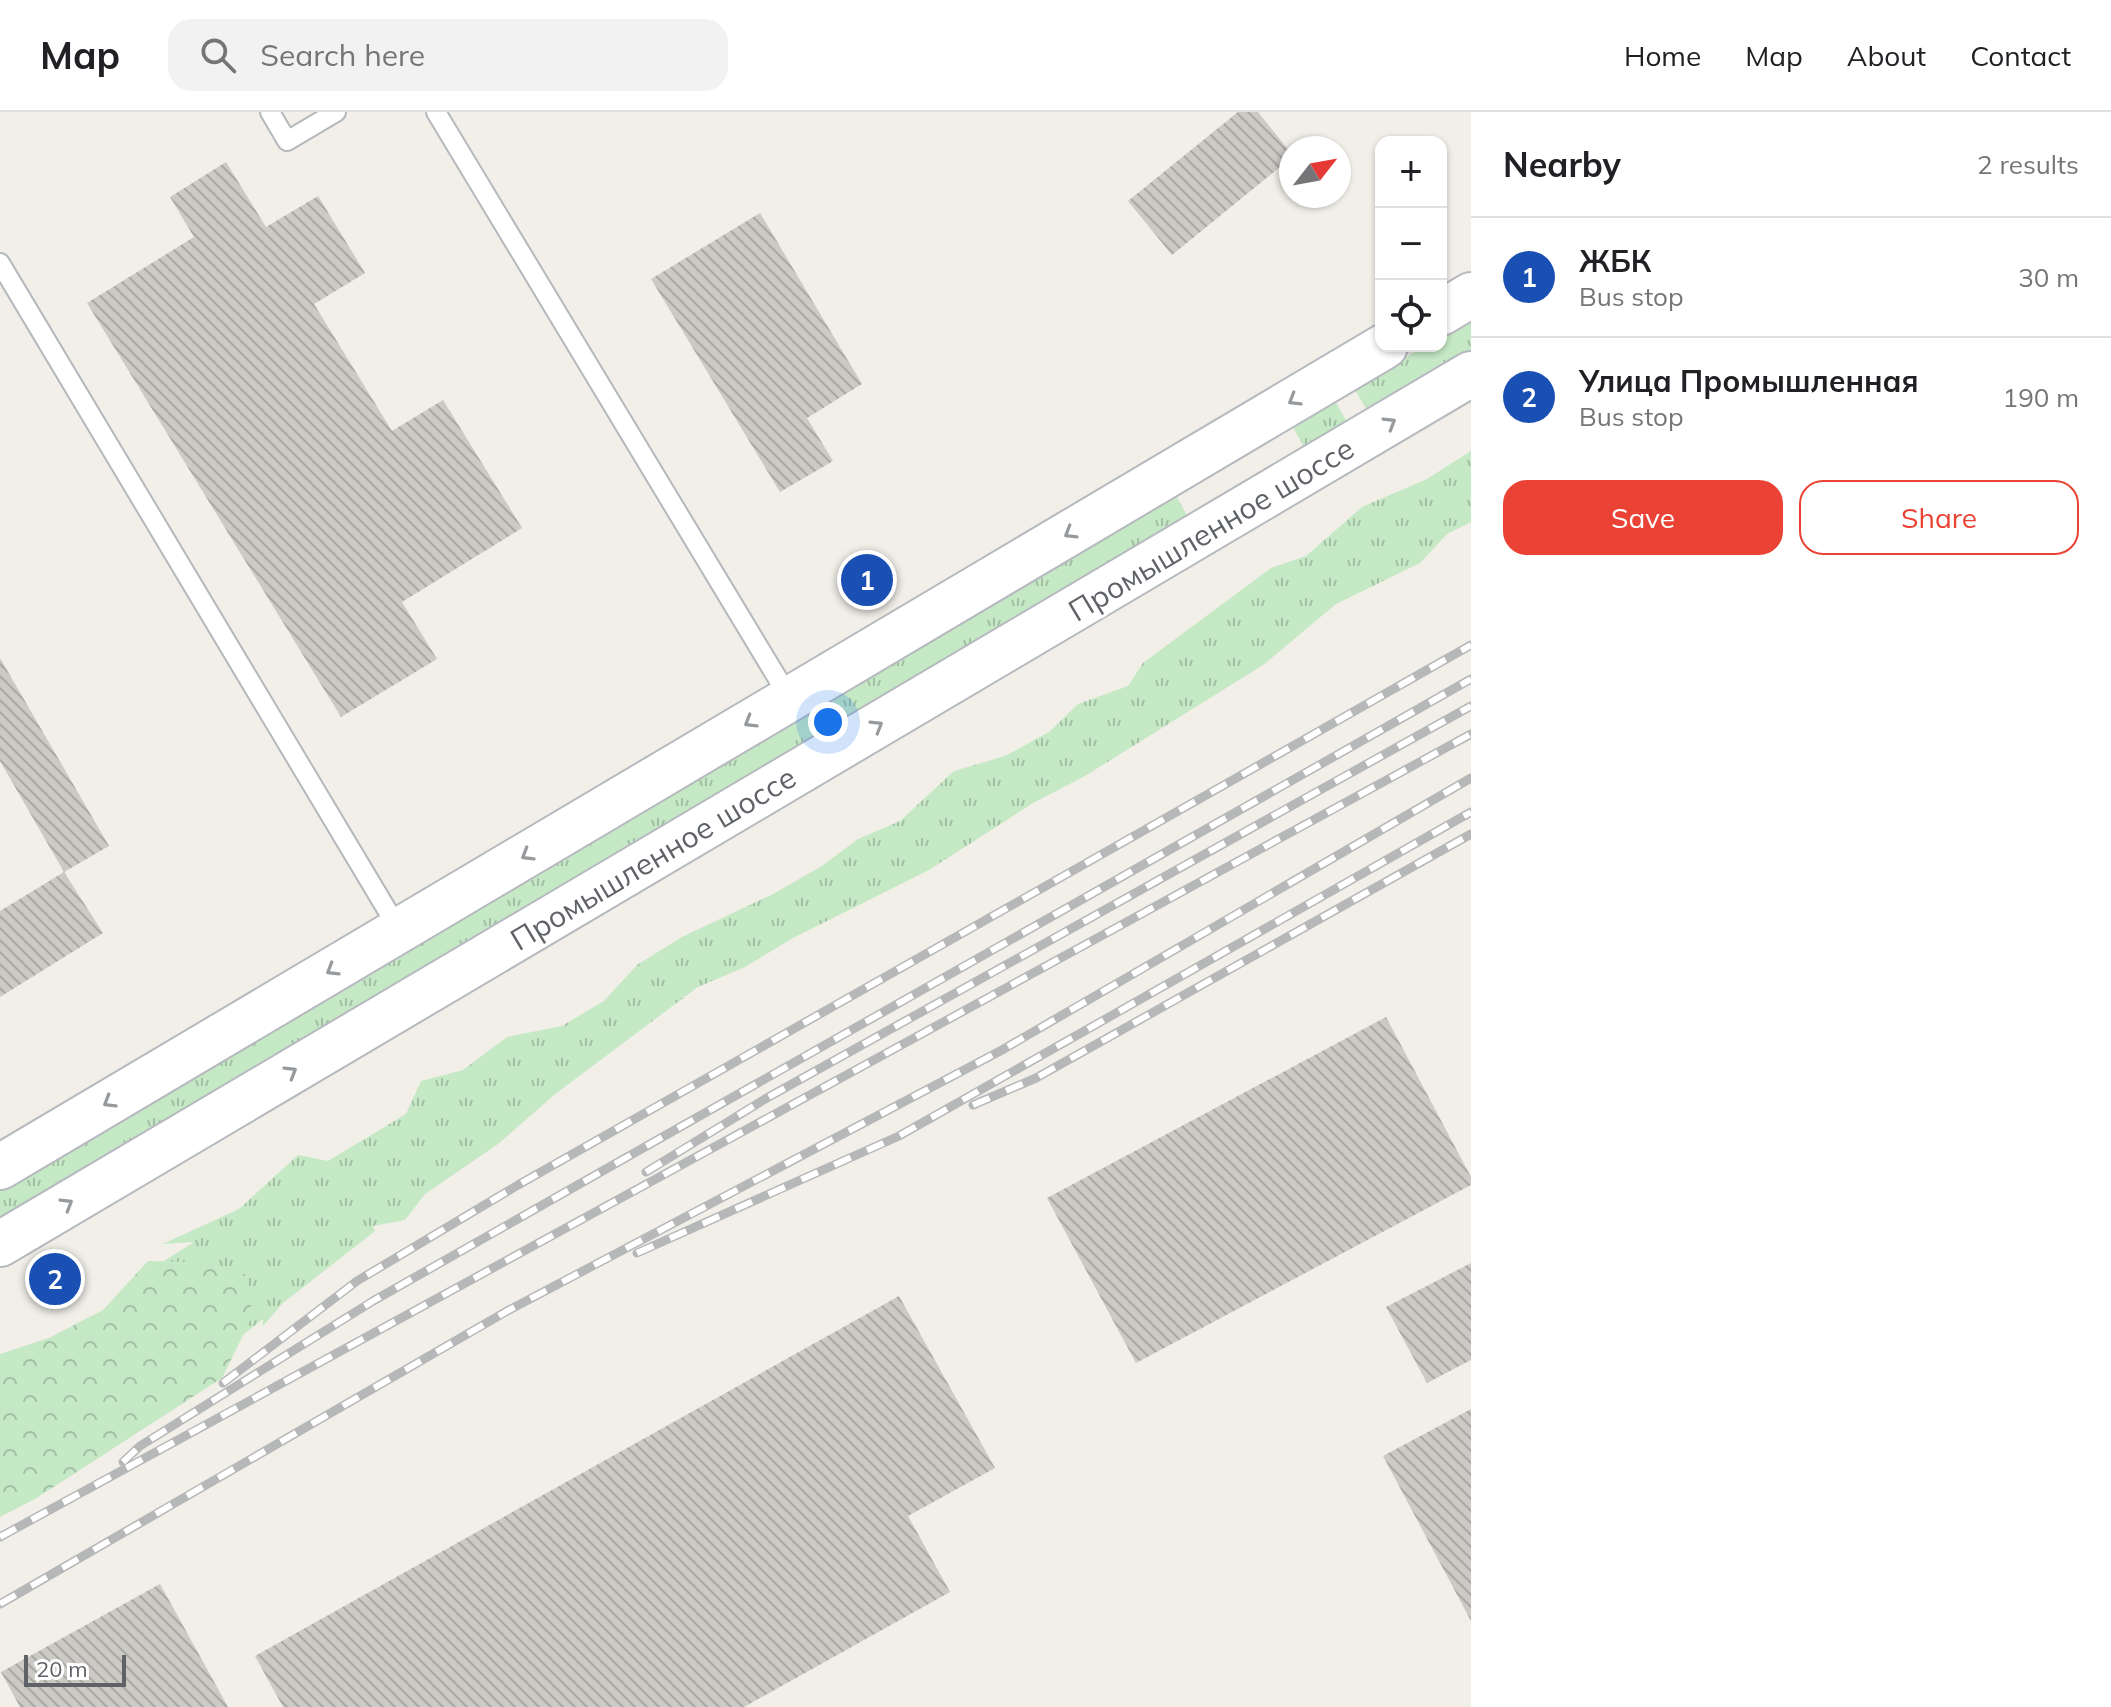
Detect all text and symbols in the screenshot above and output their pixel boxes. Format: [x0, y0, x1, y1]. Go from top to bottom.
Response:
search box [168, 19, 728, 91]
text: Map [40, 31, 120, 79]
icon: search [196, 33, 240, 77]
text: Search here [260, 36, 425, 74]
text: Home [1624, 38, 1701, 73]
text: Map [1745, 38, 1803, 73]
text: About [1847, 38, 1926, 73]
text: Contact [1970, 38, 2071, 73]
north arrow [1279, 136, 1351, 208]
map controls [1375, 136, 1447, 352]
button: + [1375, 136, 1447, 208]
text: Nearby [1503, 143, 1621, 186]
text: 2 results [1977, 148, 2079, 181]
button: − [1375, 208, 1447, 280]
text: ЖБК [1579, 242, 1652, 280]
text: 1 [1521, 261, 1537, 294]
text: 30 m [2018, 261, 2079, 294]
button: locate [1375, 280, 1447, 352]
text: Bus stop [1579, 280, 1684, 313]
text: Улица Промышленная [1579, 362, 1919, 400]
text: 2 [1521, 381, 1537, 414]
text: 190 m [2003, 381, 2079, 414]
one-way arrow [1288, 390, 1303, 406]
text: Bus stop [1579, 400, 1684, 433]
one-way arrow [1381, 417, 1396, 433]
street label: Промышленное шоссе [1061, 429, 1361, 629]
button: Save [1503, 480, 1783, 555]
button: Share [1799, 480, 2079, 555]
one-way arrow [1064, 523, 1079, 539]
pin: 1 [841, 550, 893, 610]
your location [808, 702, 848, 742]
one-way arrow [744, 713, 759, 728]
one-way arrow [868, 721, 883, 736]
street label: Промышленное шоссе [503, 758, 803, 958]
one-way arrow [521, 845, 536, 861]
one-way arrow [326, 960, 341, 976]
one-way arrow [282, 1066, 297, 1082]
one-way arrow [103, 1093, 118, 1108]
one-way arrow [58, 1198, 73, 1214]
pin: 2 [29, 1249, 81, 1309]
scale bar [24, 1651, 126, 1687]
text: 20 m [36, 1655, 87, 1683]

